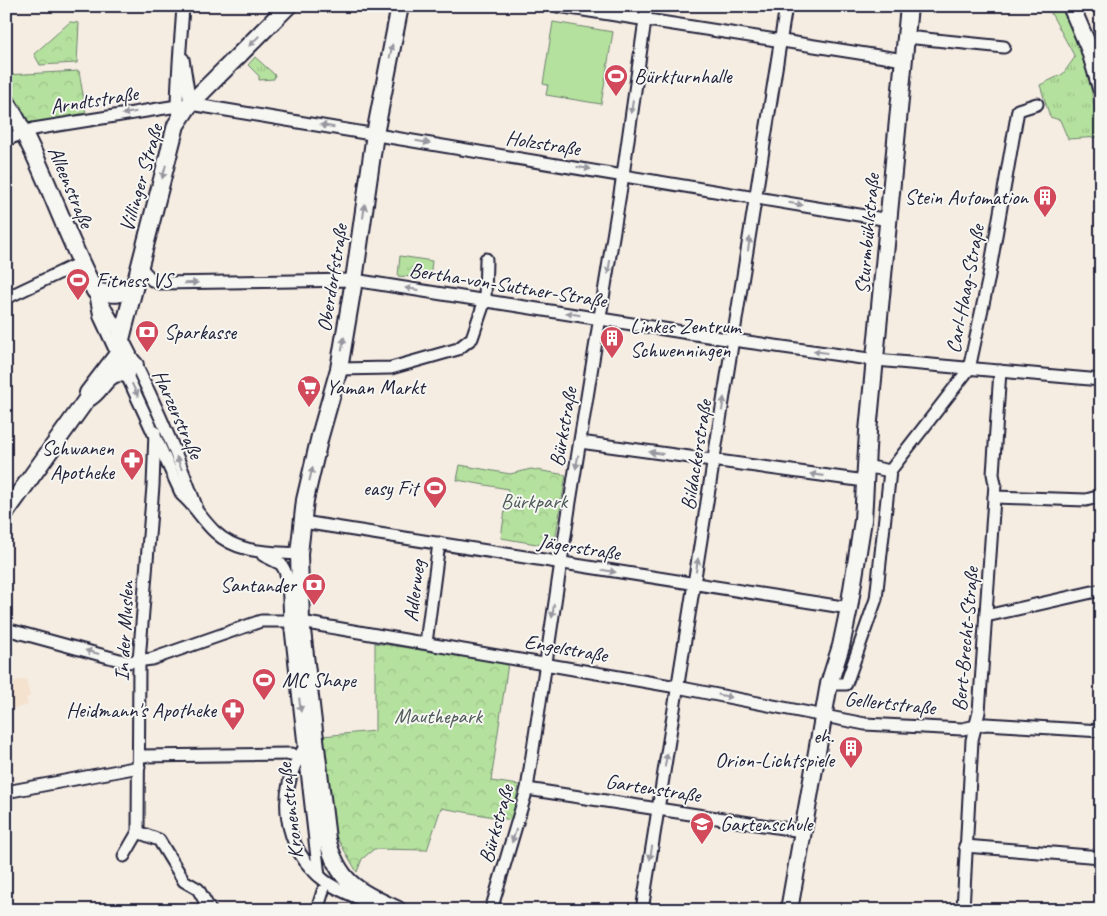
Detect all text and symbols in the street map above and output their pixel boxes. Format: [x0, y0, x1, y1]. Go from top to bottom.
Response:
one-way arrow [248, 35, 260, 47]
one-way arrow [388, 42, 396, 58]
sports icon: Bürkturnhalle [603, 63, 629, 97]
place label: Bürkturnhalle [634, 63, 733, 89]
street label: Arndtstraße [48, 80, 142, 120]
one-way arrow [628, 99, 636, 115]
one-way arrow [120, 109, 136, 117]
street label: Villinger Straße [113, 119, 169, 235]
one-way arrow [319, 122, 335, 130]
street label: Holzstraße [504, 124, 584, 162]
one-way arrow [416, 139, 432, 147]
street label: Alleenstraße [42, 142, 101, 234]
one-way arrow [160, 165, 168, 180]
one-way arrow [576, 165, 592, 173]
street label: Sturmbühlstraße [849, 170, 885, 295]
place label: Stein Automation [905, 184, 1030, 210]
building icon: Stein Automation [1032, 184, 1058, 218]
one-way arrow [788, 201, 804, 209]
one-way arrow [360, 202, 368, 218]
street label: Oberdorfstraße [311, 220, 354, 334]
street label: Carl-Haag-Straße [940, 220, 991, 355]
one-way arrow [745, 236, 753, 252]
street label: Bertha-von-Suttner-Straße [408, 257, 611, 314]
one-way arrow [604, 260, 612, 276]
sports icon: Fitness VS [65, 267, 91, 301]
place label: Fitness VS [96, 267, 175, 293]
one-way arrow [184, 279, 200, 287]
one-way arrow [404, 284, 420, 292]
one-way arrow [564, 309, 580, 317]
place label: Linkes Zentrum Schwenningen [630, 313, 743, 363]
bank icon: Sparkasse [134, 319, 160, 353]
place label: Sparkasse [164, 319, 237, 345]
building icon: Linkes Zentrum Schwenningen [599, 325, 625, 359]
one-way arrow [339, 337, 347, 352]
one-way arrow [811, 348, 827, 356]
street label: Harzerstraße [147, 365, 210, 465]
supermarket icon: Yaman Markt [296, 374, 322, 408]
place label: Yaman Markt [326, 374, 427, 400]
one-way arrow [131, 383, 139, 397]
street label: Bürkstraße [543, 383, 583, 469]
street label: Bildackerstraße [674, 396, 718, 512]
one-way arrow [719, 396, 727, 412]
place label: Schwanen Apotheke [41, 435, 115, 485]
pharmacy icon: Schwanen Apotheke [119, 447, 145, 481]
one-way arrow [647, 449, 663, 457]
one-way arrow [572, 455, 580, 471]
one-way arrow [175, 456, 183, 470]
one-way arrow [307, 466, 315, 481]
one-way arrow [808, 471, 824, 479]
place label: easy Fit [363, 475, 421, 501]
sports icon: easy Fit [422, 475, 448, 509]
park label: Bürkpark [501, 488, 568, 514]
street label: Jägerstraße [535, 528, 624, 567]
one-way arrow [694, 556, 702, 572]
street label: Adlerweg [397, 557, 431, 623]
street label: Bert-Brecht-Straße [946, 564, 984, 712]
one-way arrow [601, 567, 617, 575]
place label: Santander [220, 572, 297, 598]
bank icon: Santander [301, 572, 327, 606]
street label: In der Muslen [108, 579, 140, 682]
one-way arrow [549, 603, 557, 619]
street label: Engelstraße [523, 628, 612, 668]
one-way arrow [84, 648, 99, 656]
sports icon: MC Shape [251, 667, 277, 701]
place label: MC Shape [282, 667, 357, 693]
street label: Gellertstraße [843, 685, 939, 721]
one-way arrow [717, 692, 733, 700]
place label: Heidmann's Apotheke [66, 697, 217, 723]
pharmacy icon: Heidmann's Apotheke [220, 697, 246, 731]
one-way arrow [296, 697, 304, 713]
park label: Mauthepark [394, 703, 483, 729]
place label: eh. Orion-Lichtspiele [715, 723, 836, 773]
building icon: eh. Orion-Lichtspiele [838, 735, 864, 769]
one-way arrow [662, 751, 670, 767]
street label: Kronenstraße [271, 759, 309, 861]
street label: Gartenstraße [604, 768, 704, 809]
street label: Bürkstraße [472, 780, 520, 866]
school or university icon: Gartenschule [689, 811, 715, 845]
place label: Gartenschule [720, 811, 815, 837]
one-way arrow [509, 828, 517, 843]
one-way arrow [647, 845, 655, 861]

